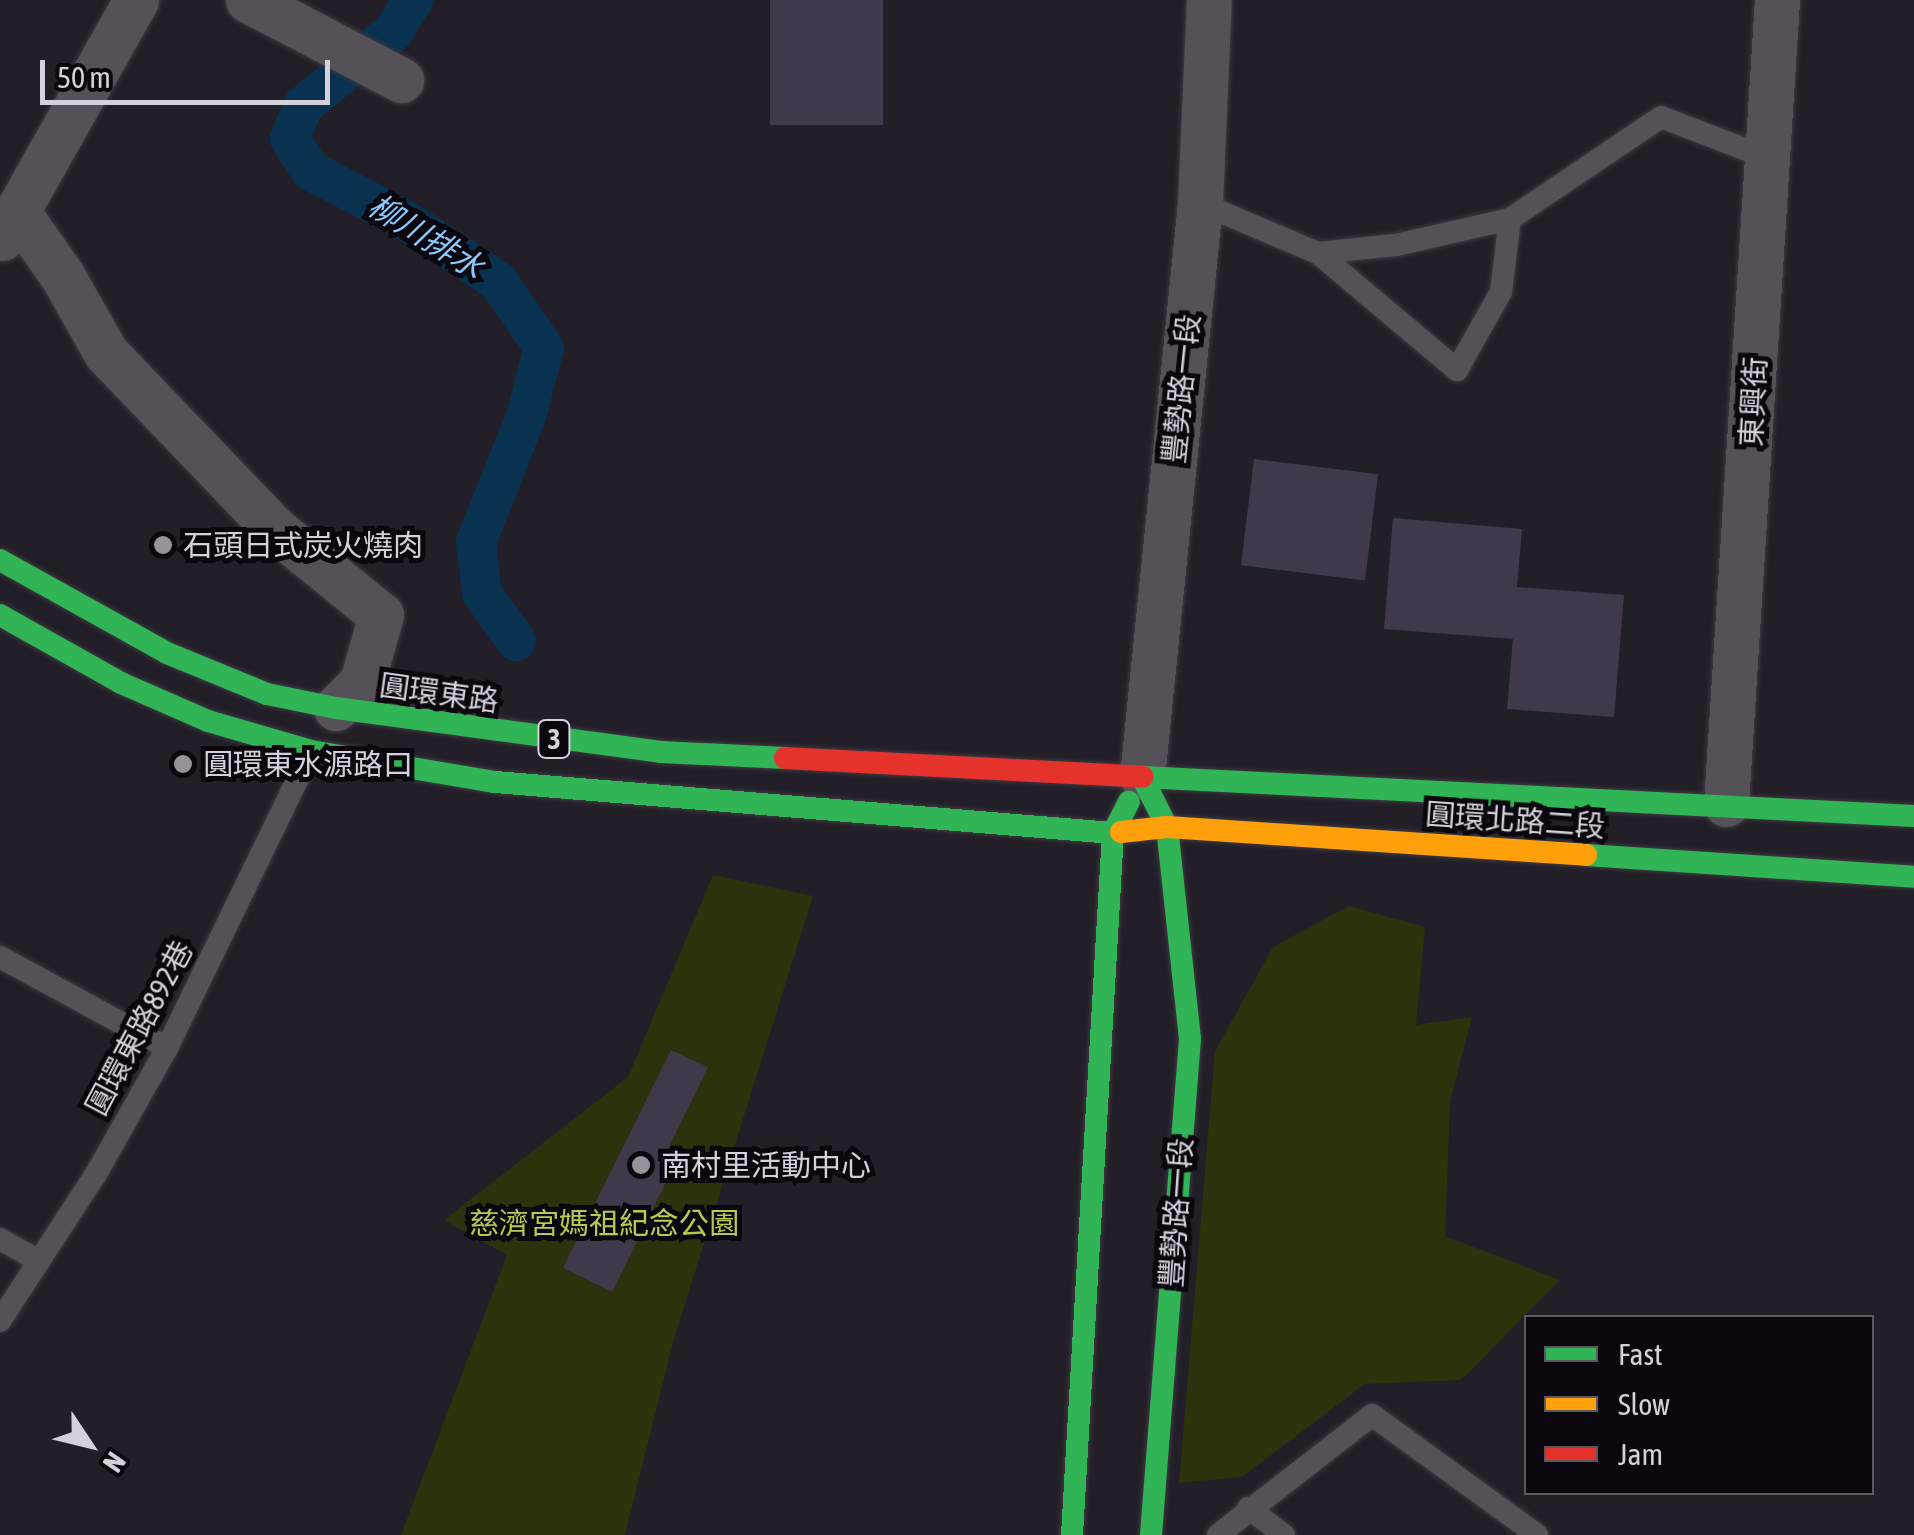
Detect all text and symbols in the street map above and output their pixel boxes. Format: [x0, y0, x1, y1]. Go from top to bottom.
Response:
scale bar [45, 40, 335, 102]
text: 50 m [57, 60, 111, 94]
water label: 柳川排水 [362, 187, 490, 287]
street label: 豐勢路一段 [1155, 313, 1207, 465]
street label: 東興街 [1733, 356, 1773, 448]
place label: 石頭日式炭火燒肉 [183, 527, 423, 563]
marker: 石頭日式炭火燒肉 [152, 534, 174, 556]
street label: 圓環東路 [377, 667, 501, 719]
road number: 3 [536, 716, 572, 762]
place label: 圓環東水源路口 [203, 746, 413, 782]
marker: 圓環東水源路口 [172, 753, 194, 775]
street label: 圓環北路二段 [1424, 796, 1606, 844]
street label: 圓環東路892巷 [78, 935, 200, 1121]
street label: 豐勢路一段 [1153, 1137, 1199, 1289]
place label: 南村里活動中心 [661, 1147, 871, 1183]
marker: 南村里活動中心 [630, 1154, 652, 1176]
park label: 慈濟宮媽祖紀念公園 [469, 1205, 739, 1241]
legend [1524, 1315, 1874, 1495]
text: Fast [1618, 1337, 1663, 1371]
text: Slow [1618, 1387, 1670, 1421]
north arrow [40, 1395, 140, 1495]
text: Jam [1618, 1437, 1663, 1471]
text: N [97, 1446, 132, 1478]

